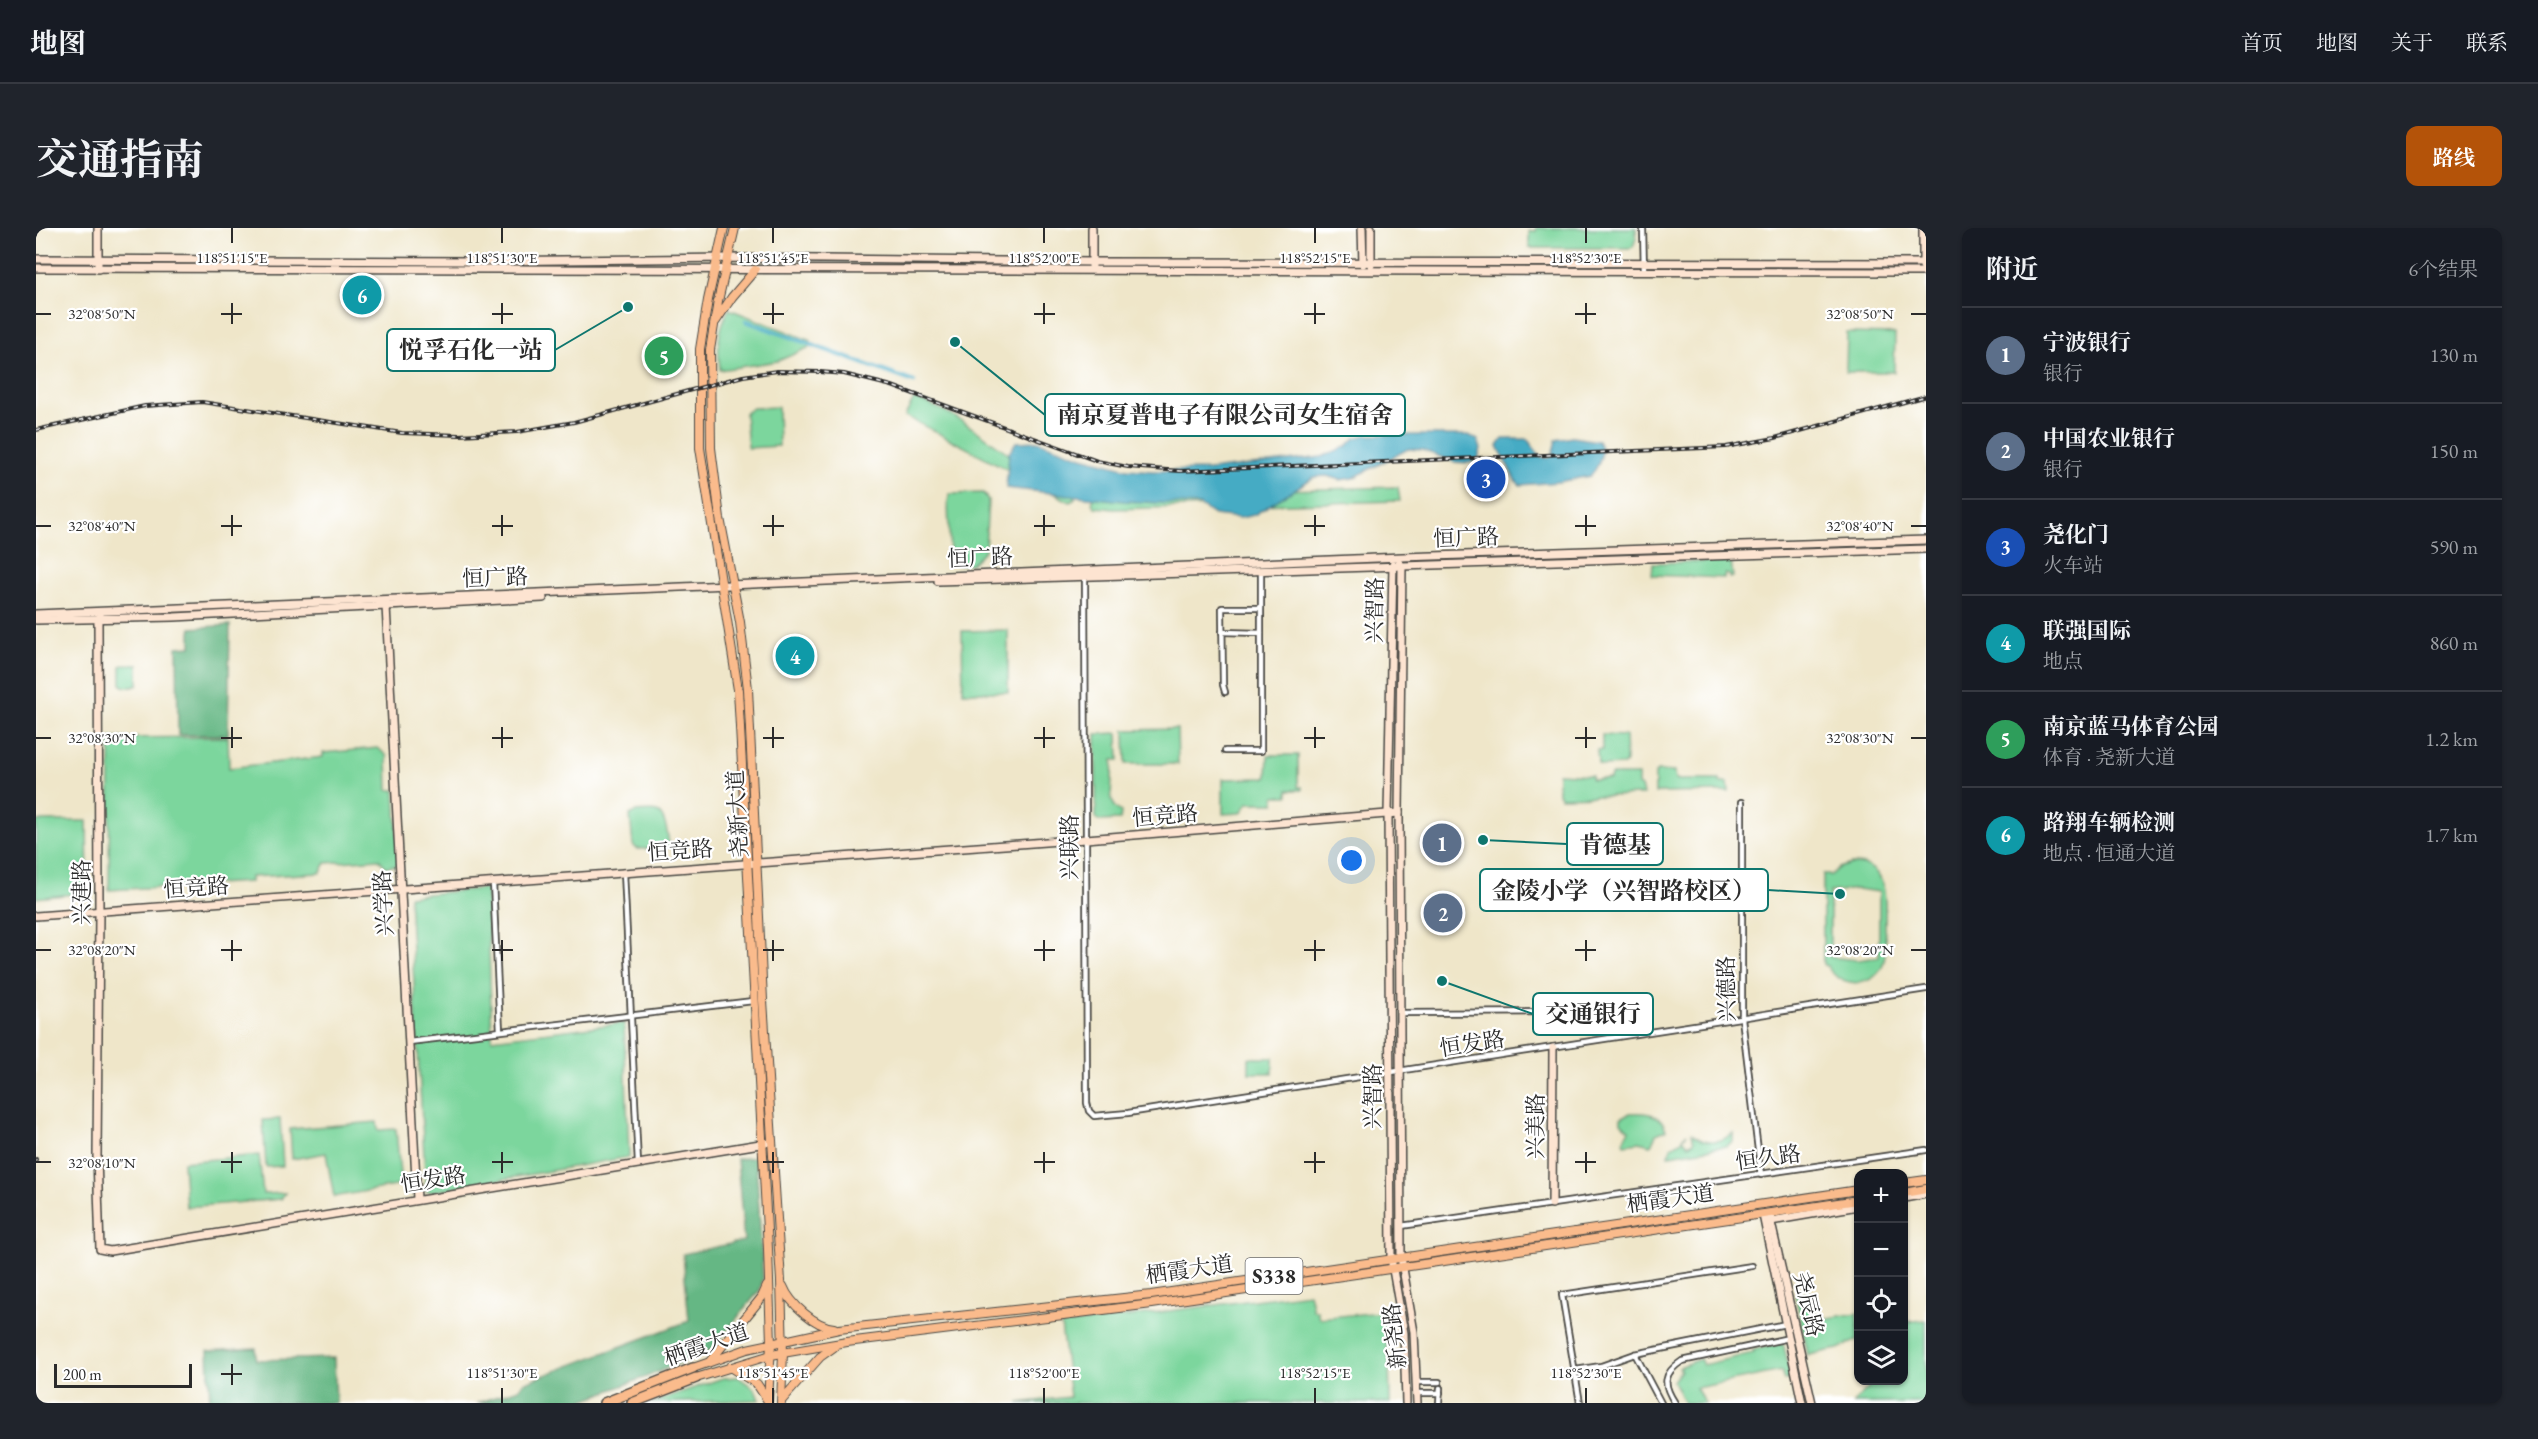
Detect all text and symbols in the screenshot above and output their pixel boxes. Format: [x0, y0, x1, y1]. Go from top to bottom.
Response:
text: 地图 [30, 25, 86, 61]
text: 首页 [2241, 29, 2283, 56]
text: 地图 [2316, 29, 2358, 56]
text: 关于 [2391, 29, 2433, 56]
text: 联系 [2466, 29, 2508, 56]
button: 路线 [2406, 126, 2502, 186]
text: 交通指南 [36, 132, 204, 187]
text: 118°51'15"E [196, 248, 268, 267]
text: 118°51'30"E [466, 248, 538, 267]
text: 118°51'45"E [737, 248, 809, 267]
text: 118°52'00"E [1008, 248, 1080, 267]
text: 118°52'15"E [1279, 248, 1351, 267]
text: 118°52'30"E [1550, 248, 1622, 267]
text: 附近 [1986, 252, 2038, 286]
text: 6个结果 [2408, 256, 2478, 282]
pin: 6 [342, 272, 382, 318]
text: 32°08'50"N [68, 304, 136, 323]
text: 32°08'50"N [1826, 304, 1894, 323]
text: 宁波银行 [2043, 328, 2131, 357]
callout: 悦孚石化一站 [387, 329, 555, 371]
text: 悦孚石化一站 [399, 334, 543, 365]
pin: 5 [644, 334, 684, 378]
text: 1 [2000, 342, 2011, 368]
text: 130 m [2430, 342, 2478, 368]
text: 银行 [2043, 360, 2083, 386]
callout: 南京夏普电子有限公司女生宿舍 [1045, 394, 1405, 436]
text: 南京夏普电子有限公司女生宿舍 [1057, 399, 1393, 430]
text: 中国农业银行 [2043, 424, 2175, 453]
text: 2 [2000, 438, 2011, 464]
text: 150 m [2430, 438, 2478, 464]
pin: 3 [1466, 456, 1506, 502]
text: 银行 [2043, 456, 2083, 482]
text: 32°08'40"N [68, 516, 136, 535]
text: 32°08'40"N [1826, 516, 1894, 535]
text: 尧化门 [2043, 520, 2109, 549]
street label: 恒广路 [1433, 522, 1500, 553]
text: 3 [2000, 534, 2011, 560]
text: 590 m [2430, 534, 2478, 560]
street label: 恒广路 [947, 542, 1014, 573]
text: 火车站 [2043, 552, 2103, 578]
street label: 恒广路 [462, 562, 529, 593]
street label: 兴智路 [1359, 577, 1390, 643]
text: 联强国际 [2043, 616, 2131, 645]
text: 4 [2000, 630, 2011, 656]
text: 860 m [2430, 630, 2478, 656]
pin: 4 [776, 634, 814, 678]
text: 地点 [2043, 648, 2083, 674]
text: 南京蓝马体育公园 [2043, 712, 2219, 741]
text: 5 [2000, 726, 2011, 752]
text: 1.2 km [2425, 726, 2478, 752]
text: 32°08'30"N [68, 728, 136, 747]
text: 32°08'30"N [1826, 728, 1894, 747]
text: 体育 · 尧新大道 [2043, 744, 2175, 770]
street label: 尧新大道 [721, 769, 754, 859]
street label: 恒竞路 [1131, 798, 1199, 833]
text: 路翔车辆检测 [2043, 808, 2175, 837]
street label: 兴联路 [1055, 814, 1084, 880]
pin: 1 [1422, 820, 1462, 866]
text: 6 [2000, 822, 2011, 848]
text: 1.7 km [2425, 822, 2478, 848]
callout: 肯德基 [1567, 823, 1663, 865]
text: 肯德基 [1579, 829, 1651, 860]
street label: 恒竞路 [646, 834, 714, 867]
text: 地点 · 恒通大道 [2043, 840, 2175, 866]
your location [1337, 846, 1366, 875]
street label: 兴建路 [67, 859, 96, 925]
street label: 兴学路 [367, 869, 400, 937]
callout: 金陵小学（兴智路校区） [1480, 869, 1768, 911]
street label: 恒竞路 [162, 871, 230, 904]
text: 金陵小学（兴智路校区） [1492, 875, 1756, 906]
pin: 2 [1424, 890, 1462, 936]
text: 32°08'20"N [68, 940, 136, 959]
text: 32°08'20"N [1826, 940, 1894, 959]
street label: 兴德路 [1711, 956, 1742, 1022]
callout: 交通银行 [1533, 993, 1653, 1035]
text: 交通银行 [1545, 998, 1641, 1029]
street label: 恒发路 [1437, 1024, 1507, 1063]
street label: 兴智路 [1358, 1063, 1387, 1129]
street label: 兴美路 [1521, 1093, 1550, 1159]
street label: 恒久路 [1733, 1139, 1803, 1176]
text: 32°08'10"N [68, 1153, 136, 1172]
street label: 恒发路 [398, 1160, 468, 1199]
map controls [1854, 1169, 1908, 1385]
button: + [1854, 1169, 1908, 1223]
street label: 栖霞大道 [1624, 1178, 1716, 1219]
button: − [1854, 1223, 1908, 1277]
street label: 栖霞大道 [1143, 1249, 1235, 1290]
road number: S338 [1246, 1258, 1302, 1294]
street label: 尧辰路 [1787, 1269, 1830, 1340]
button: locate [1854, 1277, 1908, 1331]
street label: 新尧路 [1377, 1302, 1412, 1370]
street label: 栖霞大道 [660, 1316, 752, 1373]
button: layers [1854, 1331, 1908, 1385]
scale bar [54, 1361, 192, 1388]
text: 118°51'30"E [466, 1363, 538, 1382]
text: 118°51'45"E [737, 1363, 809, 1382]
text: 118°52'00"E [1008, 1363, 1080, 1382]
text: 118°52'15"E [1279, 1363, 1351, 1382]
text: 118°52'30"E [1550, 1363, 1622, 1382]
text: 200 m [63, 1364, 102, 1385]

